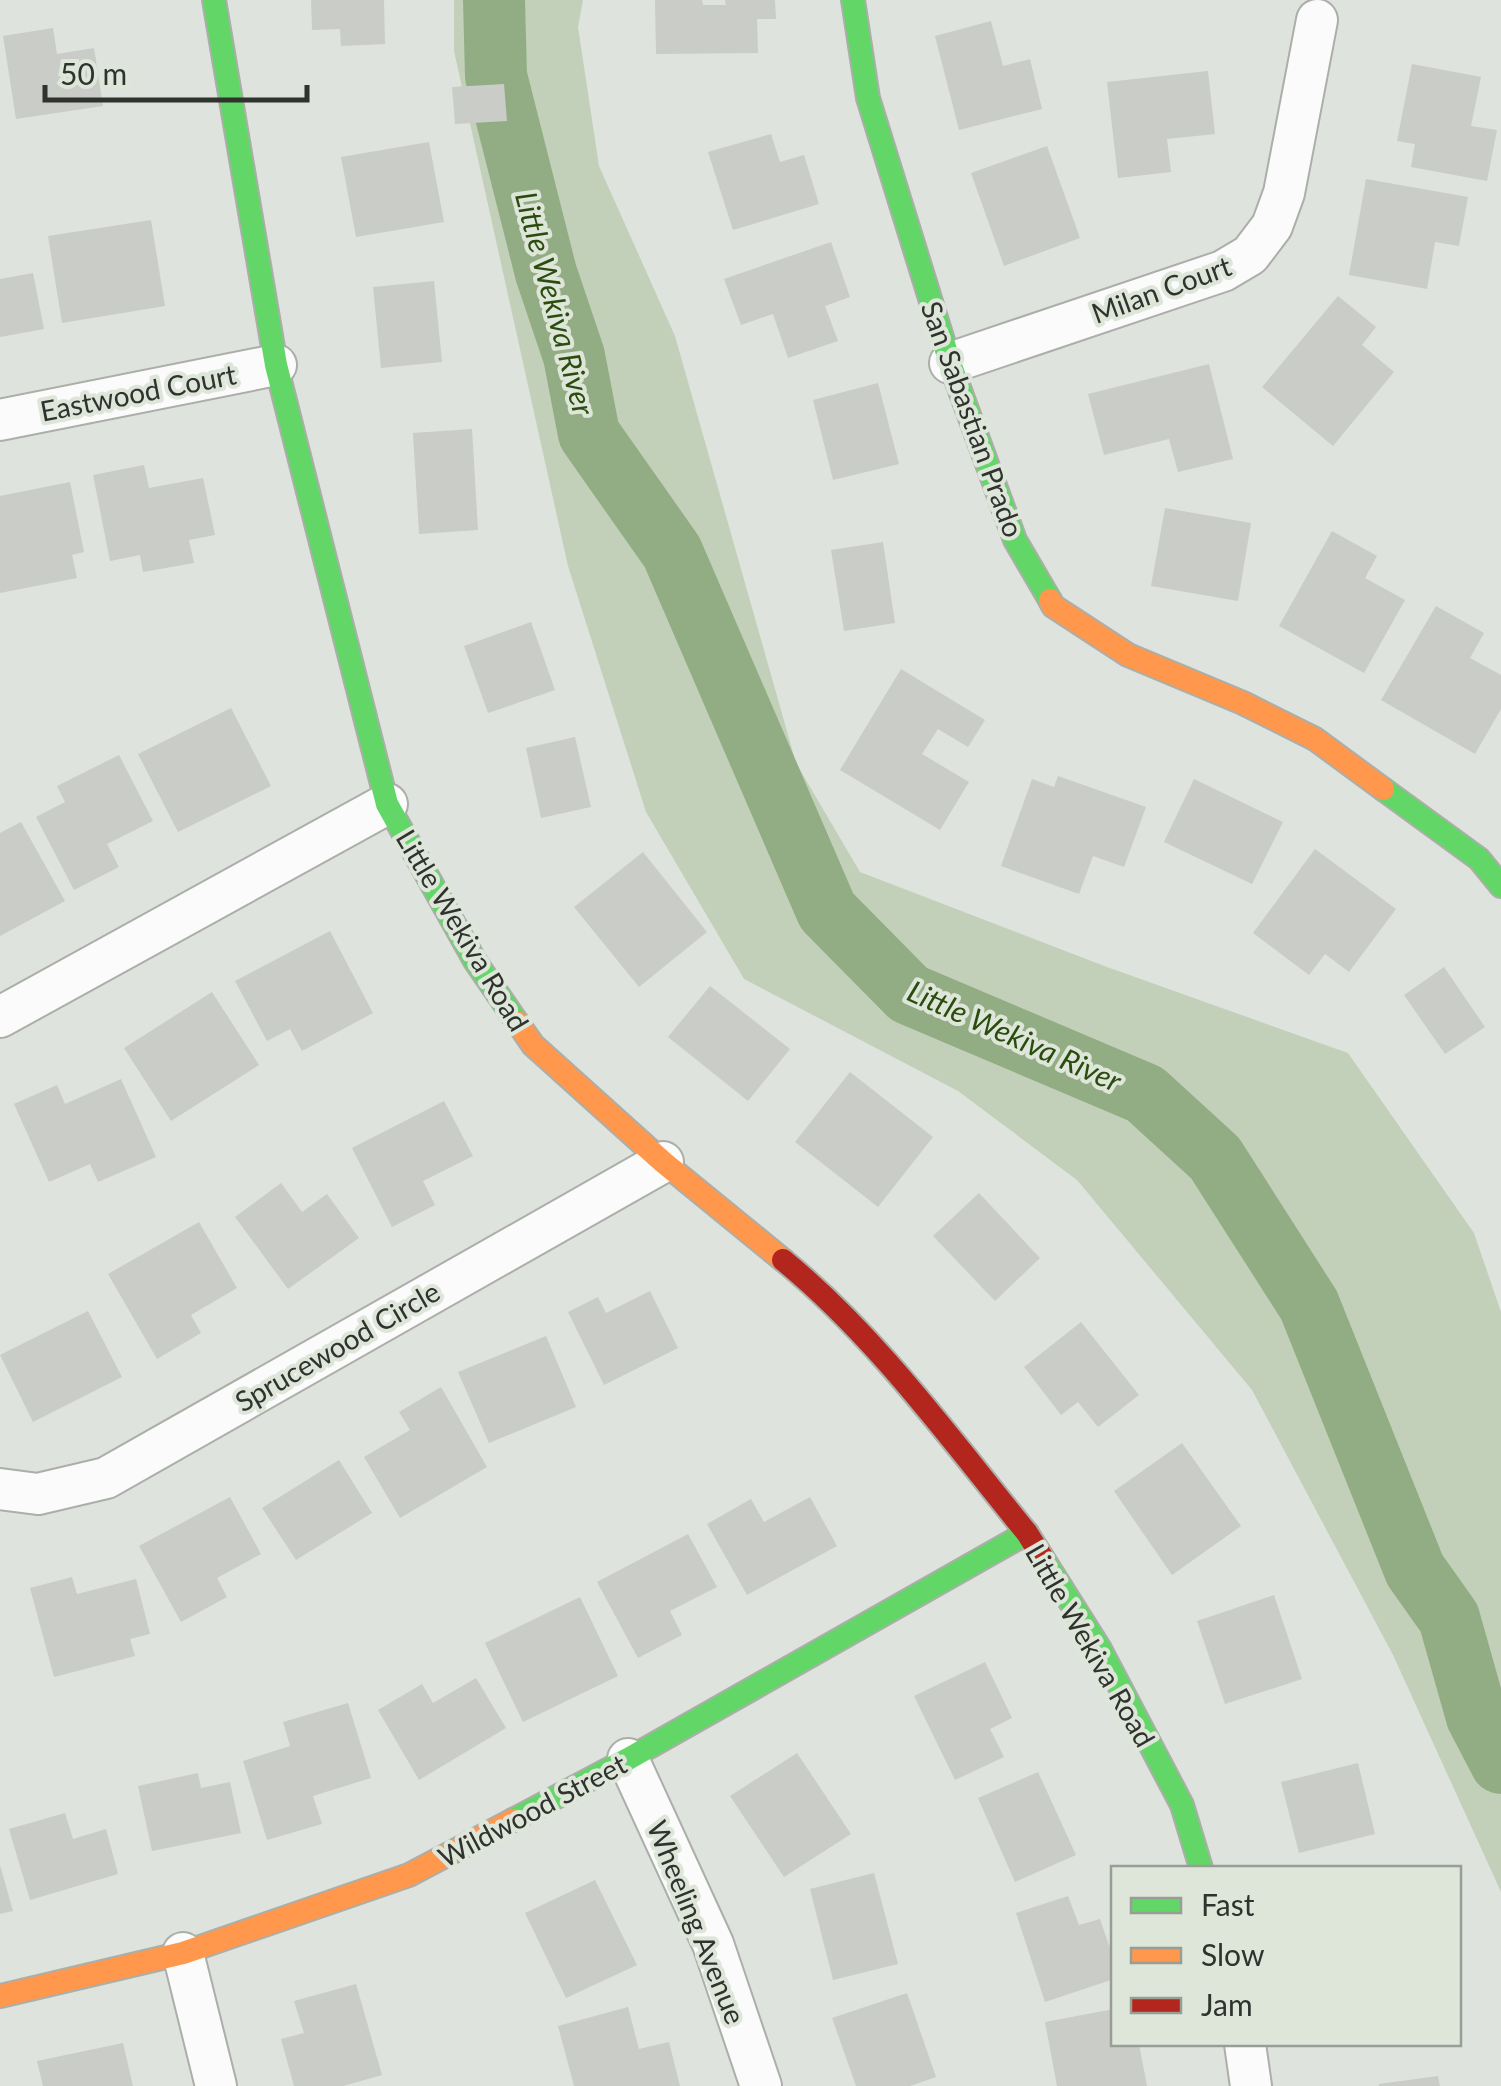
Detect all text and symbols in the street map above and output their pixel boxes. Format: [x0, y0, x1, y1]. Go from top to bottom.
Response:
scale bar [45, 40, 308, 102]
text: 50 m [60, 55, 127, 91]
water label: Little Wekiva River [509, 187, 603, 419]
street label: Milan Court [1087, 248, 1235, 330]
street label: San Sabastian Prado [915, 297, 1031, 541]
street label: Eastwood Court [37, 356, 239, 428]
street label: Little Wekiva Road [389, 823, 537, 1037]
water label: Little Wekiva River [903, 972, 1128, 1099]
street label: Sprucewood Circle [229, 1274, 445, 1418]
street label: Little Wekiva Road [1019, 1537, 1163, 1753]
street label: Wildwood Street [432, 1746, 632, 1874]
street label: Wheeling Avenue [641, 1815, 753, 2029]
legend [1111, 1866, 1461, 2046]
text: Fast [1201, 1886, 1255, 1922]
text: Slow [1201, 1936, 1265, 1972]
text: Jam [1201, 1986, 1253, 2022]

